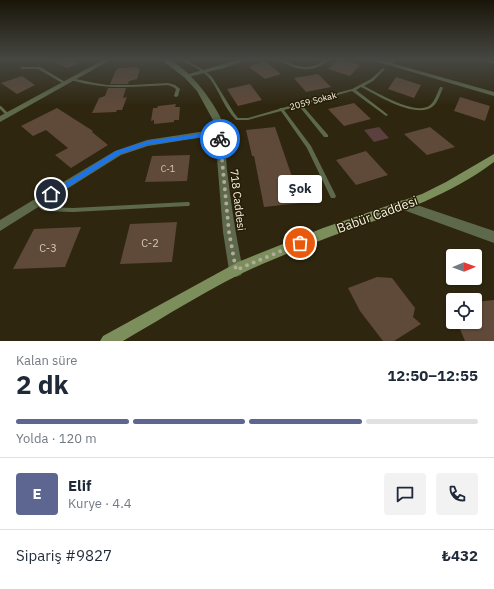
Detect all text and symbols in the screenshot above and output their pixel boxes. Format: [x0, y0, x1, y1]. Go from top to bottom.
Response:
street label: 2059 Sokak [288, 89, 338, 112]
courier [200, 119, 240, 159]
icon: bike [209, 128, 231, 150]
house number: C-1 [161, 163, 175, 174]
street label: 718 Caddesi [227, 168, 249, 232]
callout: Şok [278, 175, 322, 203]
pin [34, 177, 68, 211]
text: Şok [289, 180, 311, 197]
icon: home [40, 183, 62, 205]
street label: Babür Caddesi [334, 192, 420, 237]
pin [283, 226, 317, 260]
icon: bag [289, 232, 311, 254]
house number: C-2 [141, 236, 159, 250]
house number: C-3 [39, 241, 57, 255]
north arrow [446, 249, 482, 285]
map controls [446, 249, 482, 329]
button: locate [446, 293, 482, 329]
text: Kalan süre [16, 352, 77, 369]
text: 12:50–12:55 [387, 366, 478, 385]
text: 2 dk [16, 367, 69, 401]
text: Yolda · 120 m [16, 430, 97, 447]
button: chat [384, 473, 426, 515]
button: phone [436, 473, 478, 515]
text: Elif [68, 476, 91, 495]
text: E [32, 484, 42, 503]
text: Kurye · 4.4 [68, 495, 131, 512]
text: Sipariş #9827 [16, 546, 112, 565]
text: ₺432 [442, 546, 478, 565]

